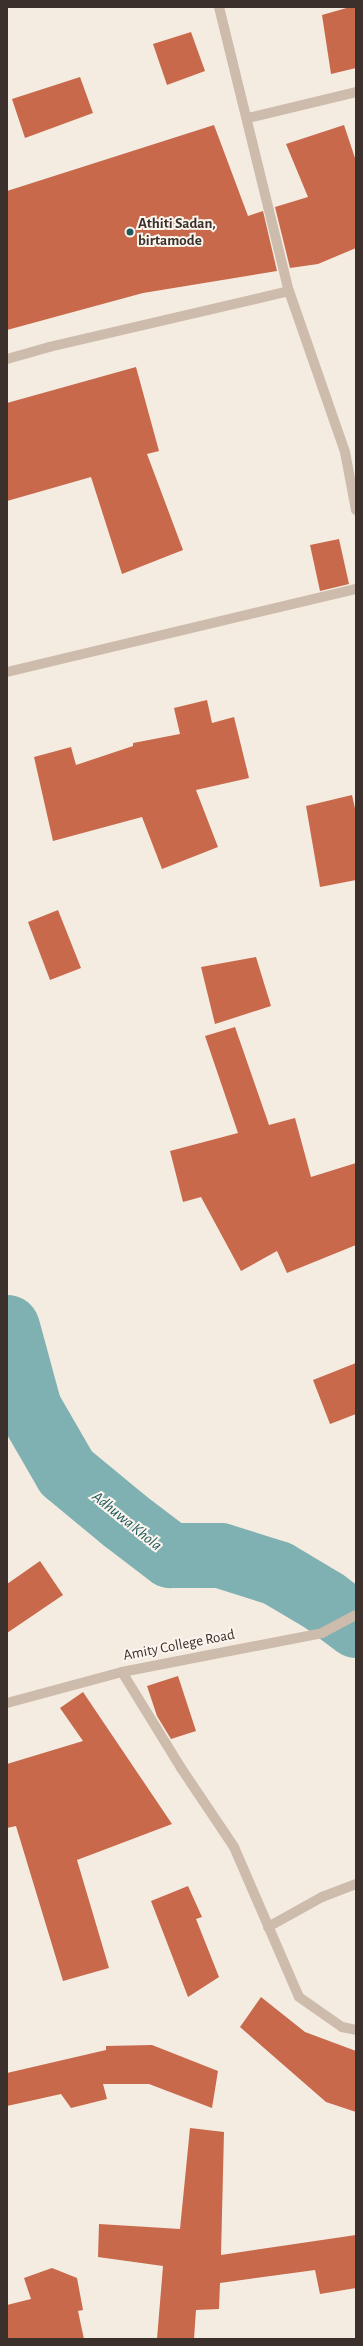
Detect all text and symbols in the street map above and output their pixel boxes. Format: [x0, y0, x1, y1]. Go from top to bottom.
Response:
place label: Athiti Sadan, birtamode [138, 214, 216, 249]
marker: Athiti Sadan, birtamode [125, 227, 135, 237]
water label: Adhuwa Khola [88, 1487, 166, 1555]
street label: Amity College Road [122, 1625, 236, 1665]

